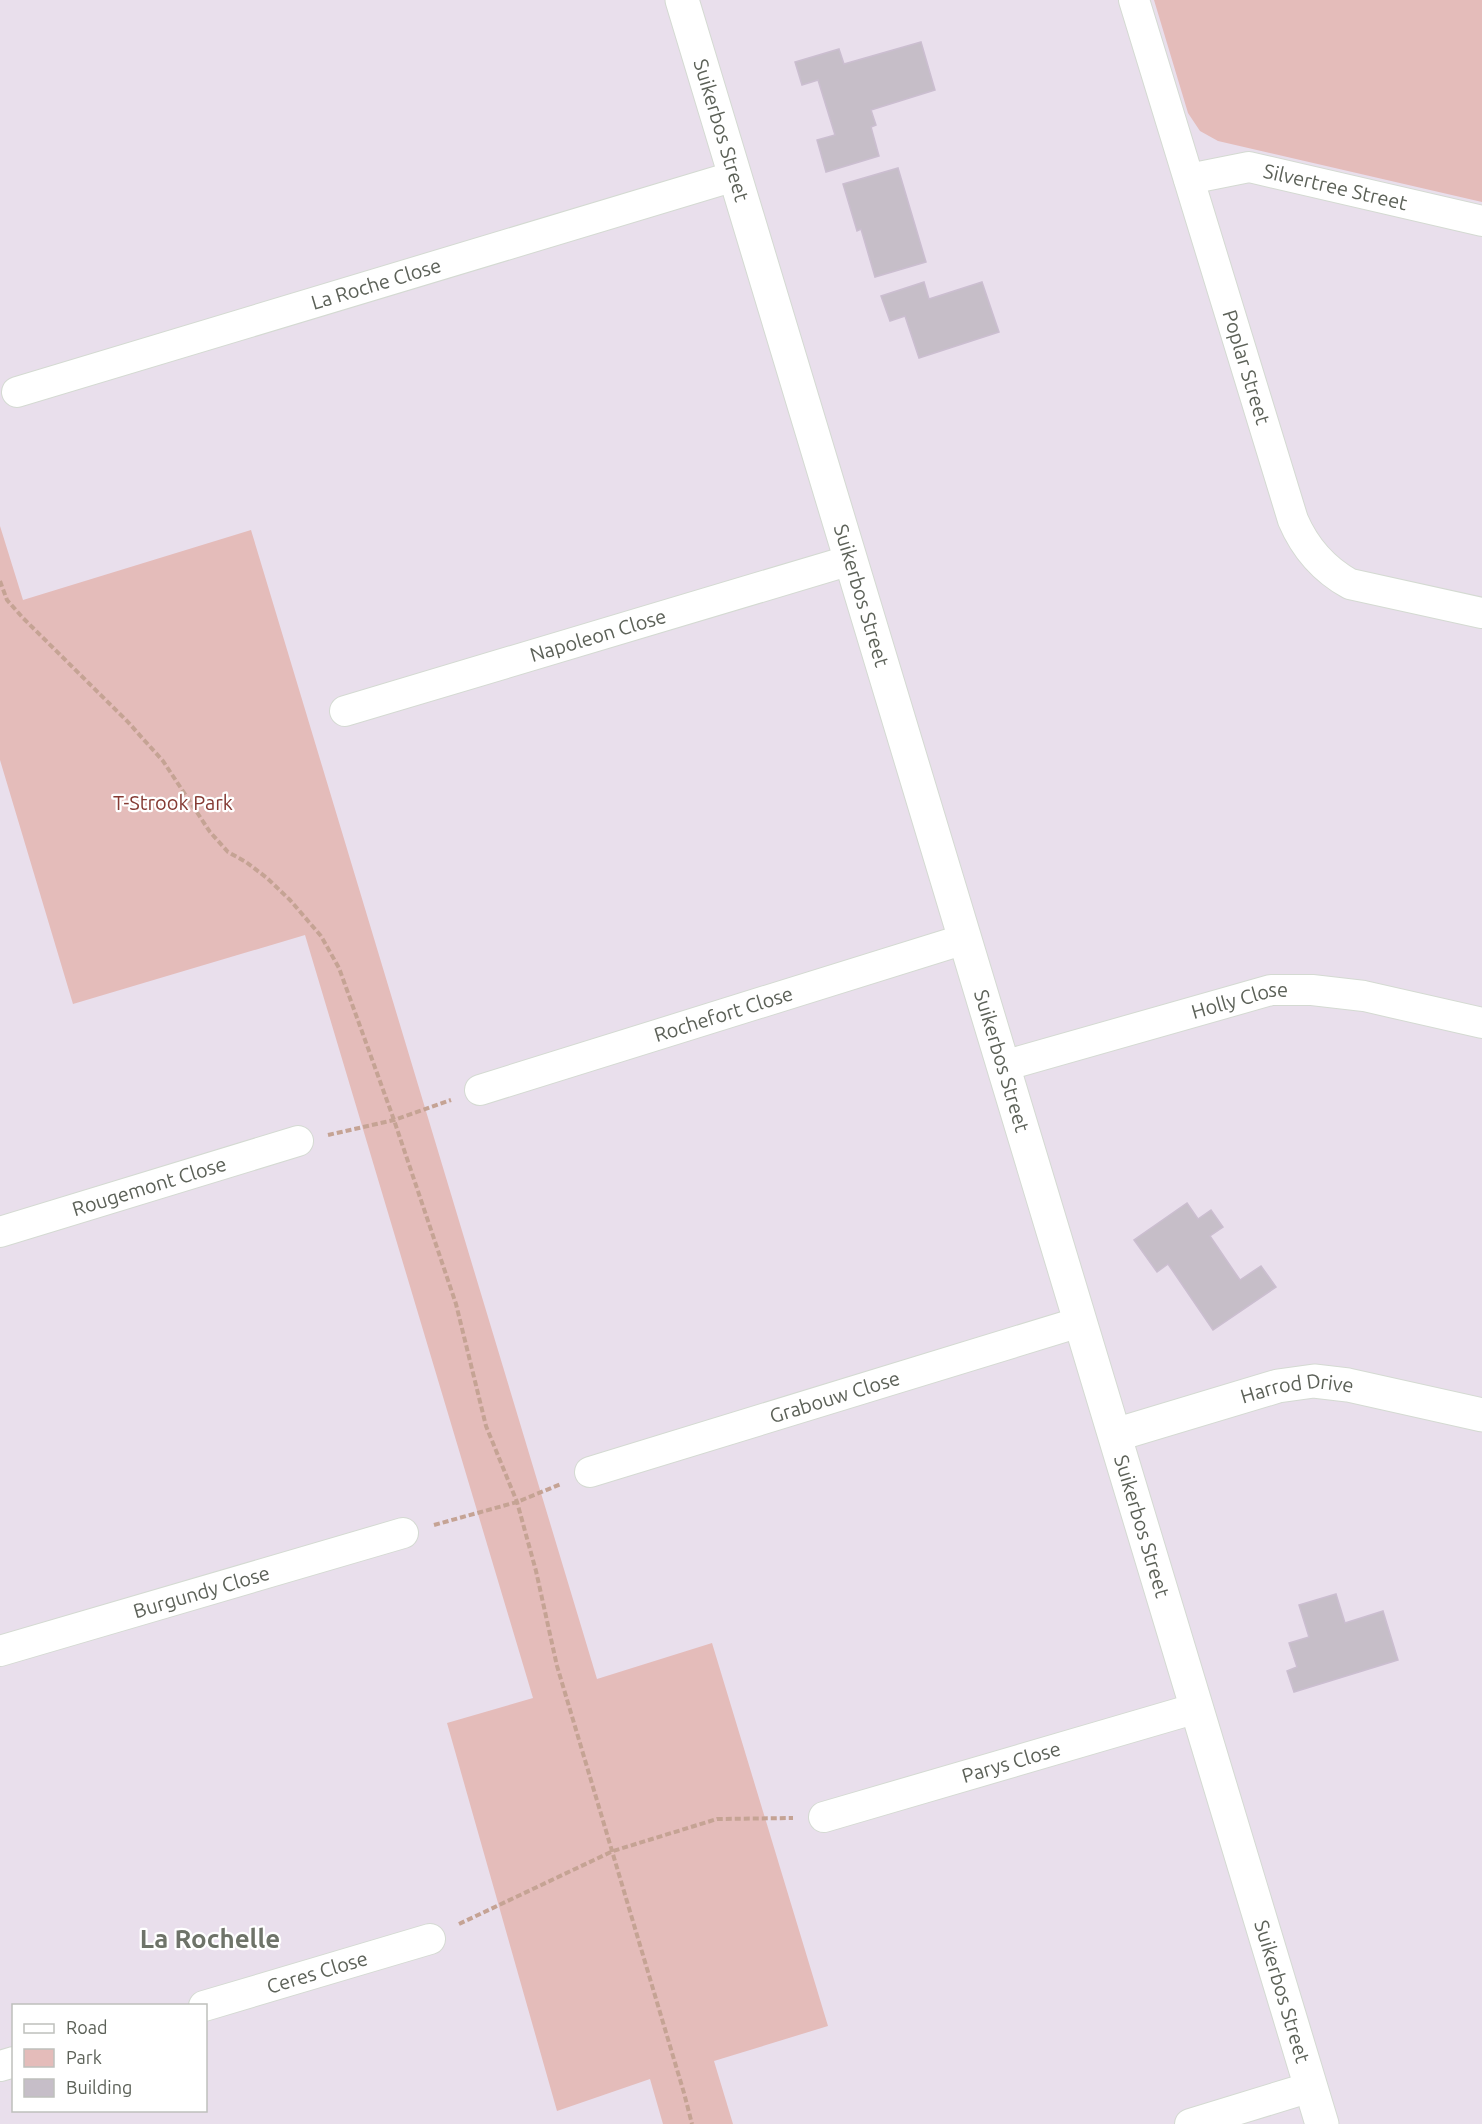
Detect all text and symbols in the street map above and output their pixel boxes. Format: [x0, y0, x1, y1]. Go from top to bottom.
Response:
street label: Suikerbos Street [689, 56, 754, 204]
street label: Silvertree Street [1261, 159, 1410, 214]
street label: La Roche Close [308, 253, 444, 314]
street label: Poplar Street [1218, 307, 1275, 427]
street label: Suikerbos Street [830, 521, 894, 670]
street label: Napoleon Close [527, 604, 669, 666]
park label: T-Strook Park [113, 791, 233, 814]
street label: Holly Close [1189, 978, 1288, 1023]
street label: Rochefort Close [651, 981, 796, 1046]
street label: Suikerbos Street [970, 987, 1035, 1135]
street label: Rougemont Close [69, 1152, 229, 1220]
street label: Grabouw Close [767, 1366, 903, 1427]
street label: Harrod Drive [1238, 1368, 1356, 1408]
street label: Suikerbos Street [1110, 1452, 1175, 1600]
street label: Burgundy Close [131, 1561, 272, 1622]
street label: Parys Close [959, 1736, 1063, 1787]
street label: Suikerbos Street [1250, 1917, 1315, 2066]
district label: La Rochelle [140, 1924, 280, 1953]
street label: Ceres Close [264, 1946, 370, 1998]
legend [12, 2004, 207, 2112]
text: Road [66, 2017, 108, 2037]
text: Park [66, 2047, 102, 2067]
text: Building [66, 2077, 132, 2097]

